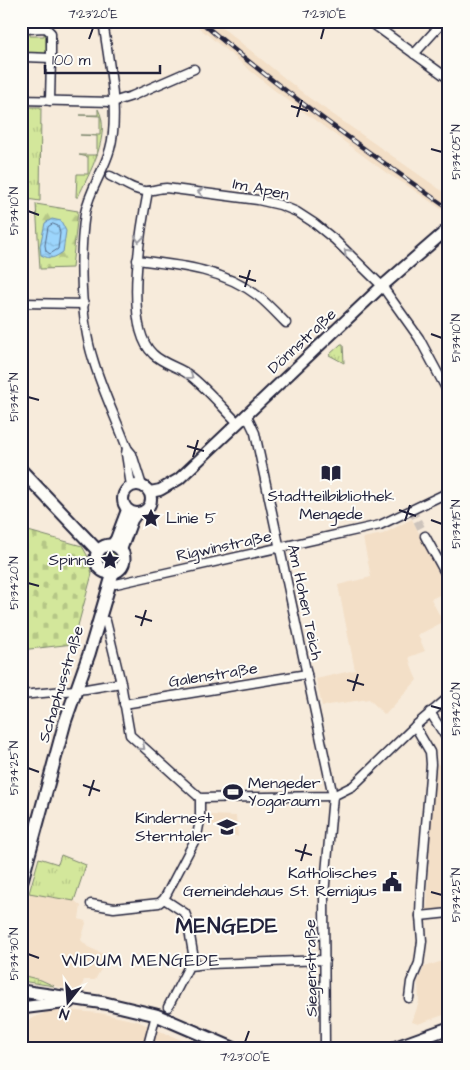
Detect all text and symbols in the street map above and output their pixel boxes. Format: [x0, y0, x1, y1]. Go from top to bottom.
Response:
text: 7°23'20"E [68, 6, 118, 23]
text: 7°23'10"E [302, 6, 346, 23]
scale bar [45, 42, 160, 74]
text: 100 m [52, 50, 91, 71]
text: 51°34'05"N [448, 124, 465, 180]
street label: Im Apen [231, 172, 291, 206]
text: 51°34'10"N [6, 186, 23, 235]
one-way arrow [197, 187, 205, 198]
one-way arrow [134, 235, 145, 243]
one-way arrow [344, 249, 353, 258]
street label: Dönnstraße [263, 303, 342, 379]
text: 51°34'10"N [448, 313, 465, 362]
one-way arrow [184, 370, 194, 379]
text: 51°34'15"N [6, 372, 23, 422]
library icon: Stadtteilbibliothek Mengede [320, 462, 342, 484]
place label: Stadtteilbibliothek Mengede [268, 485, 395, 526]
text: 51°34'15"N [448, 499, 465, 549]
place icon: Linie 5 [140, 507, 162, 529]
place label: Linie 5 [166, 507, 217, 529]
street label: Rigwinstraße [174, 525, 274, 568]
street label: Am Hohen Teich [282, 542, 328, 662]
place label: Spinne [49, 549, 95, 571]
place icon: Spinne [99, 549, 121, 571]
text: 51°34'20"N [6, 556, 23, 610]
street label: Schaphusstraße [33, 623, 89, 745]
street label: Galenstraße [167, 657, 259, 693]
text: 51°34'20"N [448, 682, 465, 736]
text: 51°34'25"N [6, 740, 23, 795]
one-way arrow [136, 741, 145, 750]
place label: Mengeder Yogaraum [248, 772, 321, 813]
sports icon: Mengeder Yogaraum [222, 781, 244, 803]
place label: Kindernest Sterntaler [135, 807, 213, 847]
school or university icon: Kindernest Sterntaler [216, 816, 238, 838]
place label: Katholisches Gemeindehaus St. Remigius [183, 862, 377, 903]
text: 51°34'25"N [448, 867, 465, 922]
public building icon: Katholisches Gemeindehaus St. Remigius [381, 871, 403, 893]
district label: MENGEDE [176, 912, 278, 941]
street label: Siegenstraße [299, 919, 324, 1017]
text: 51°34'30"N [6, 927, 23, 980]
district label: WIDUM MENGEDE [62, 948, 220, 973]
north arrow [42, 978, 92, 1028]
text: N [57, 1003, 72, 1024]
text: 7°23'00"E [220, 1049, 270, 1066]

